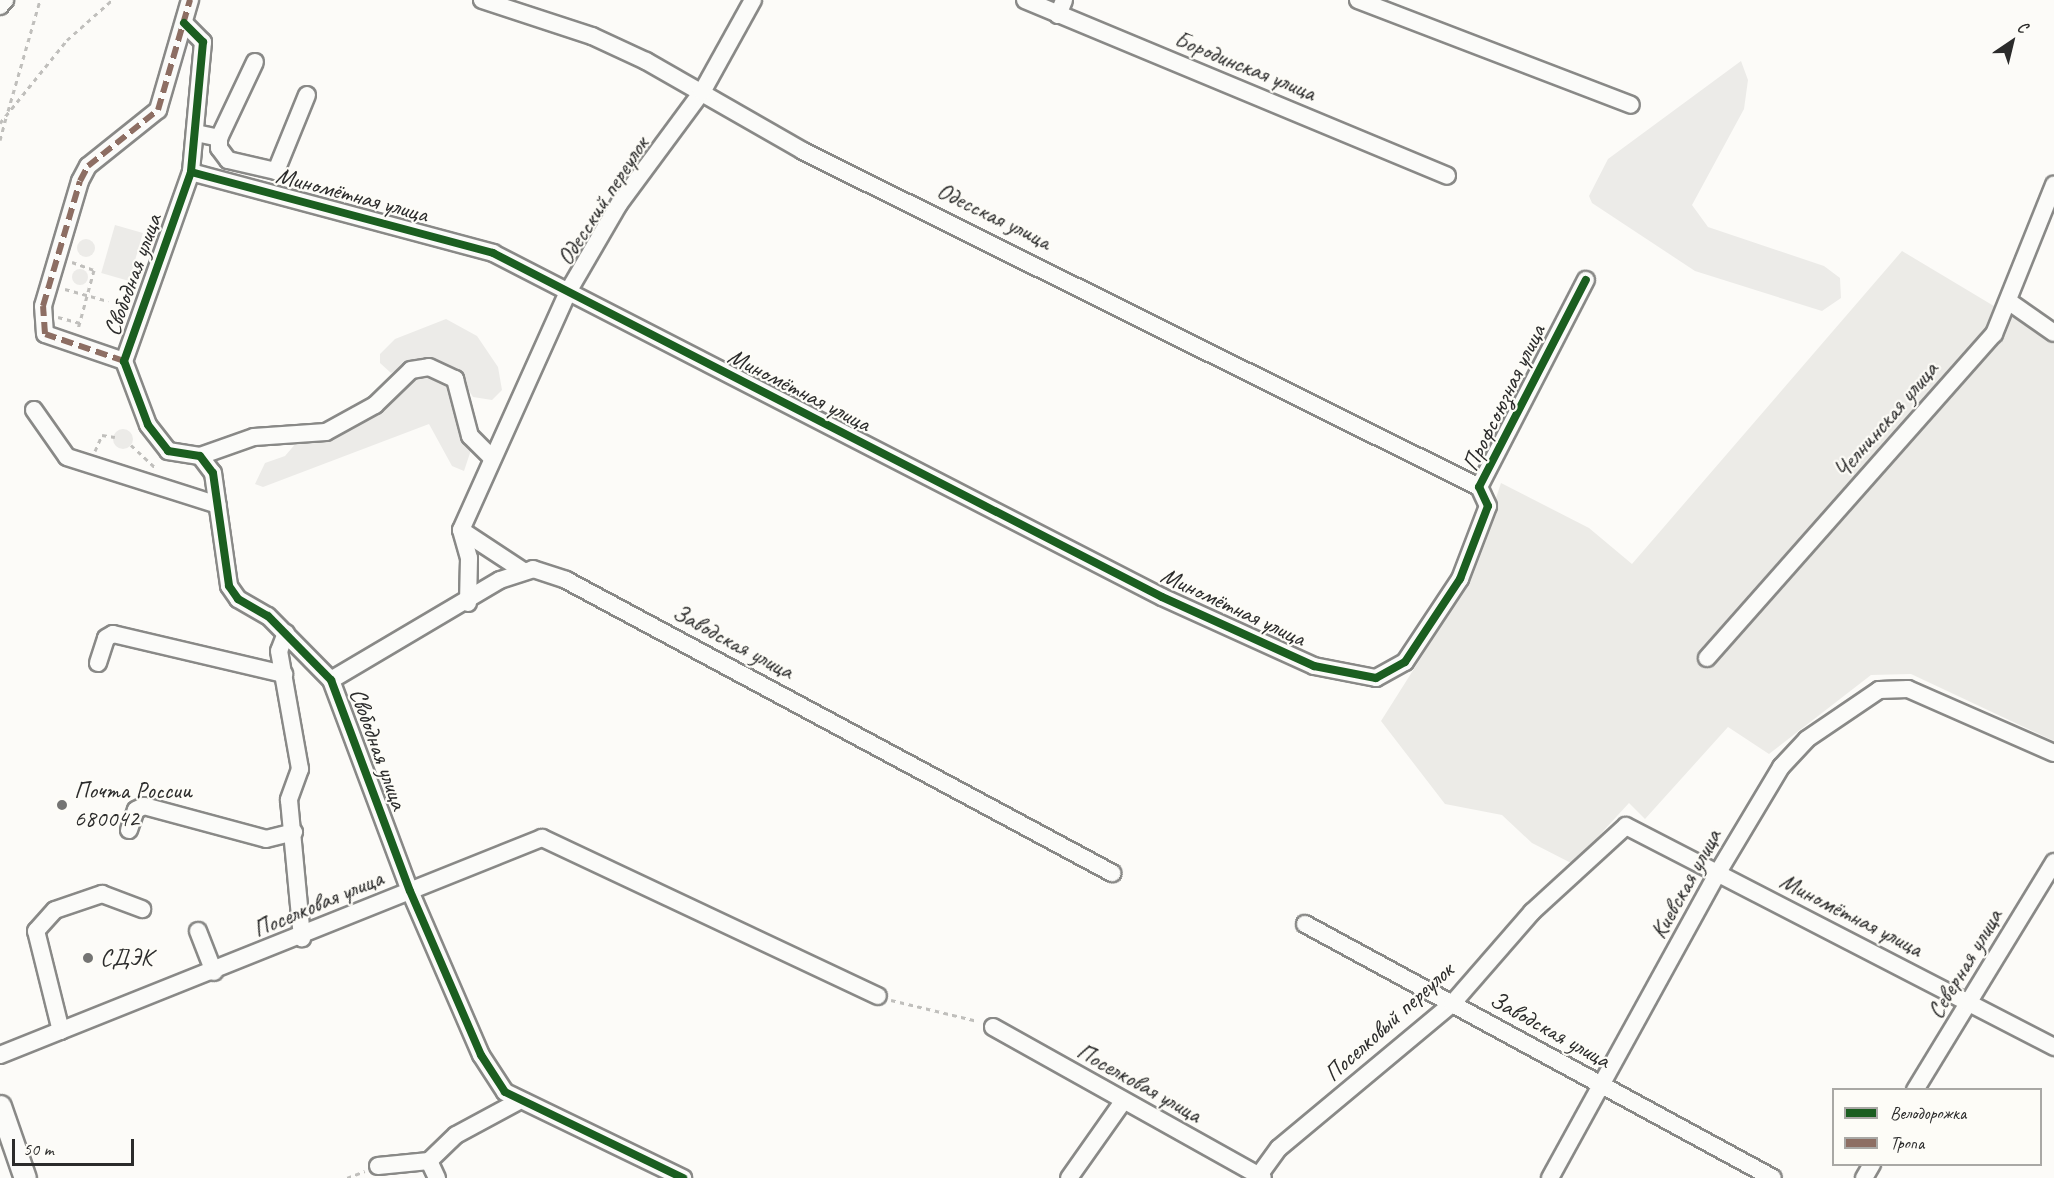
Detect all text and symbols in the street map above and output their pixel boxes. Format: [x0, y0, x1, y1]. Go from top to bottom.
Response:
north arrow [1982, 12, 2042, 72]
text: С [2013, 17, 2031, 38]
street label: Бородинская улица [1169, 24, 1321, 108]
street label: Одесский переулок [551, 131, 655, 271]
street label: Миномётная улица [272, 161, 432, 229]
street label: Одесская улица [932, 176, 1056, 256]
street label: Свободная улица [97, 209, 169, 341]
street label: Профсоюзная улица [1456, 319, 1552, 477]
street label: Миномётная улица [722, 341, 876, 439]
street label: Челнинская улица [1827, 355, 1945, 485]
street label: Миномётная улица [1155, 561, 1311, 653]
street label: Заводская улица [667, 598, 799, 686]
street label: Свободная улица [342, 683, 414, 815]
place label: Почта России 680042 [74, 777, 190, 833]
marker: Почта России 680042 [55, 798, 69, 812]
street label: Киевская улица [1644, 824, 1728, 944]
street label: Поселковая улица [248, 863, 388, 945]
street label: Миномётная улица [1774, 866, 1928, 964]
street label: Северная улица [1921, 903, 2009, 1025]
place label: СДЭК [100, 944, 153, 972]
marker: СДЭК [81, 951, 95, 965]
street label: Поселковый переулок [1318, 956, 1460, 1088]
street label: Заводская улица [1484, 985, 1616, 1075]
street label: Поселковая улица [1070, 1036, 1208, 1130]
legend [1832, 1088, 2042, 1166]
text: Велодорожка [1890, 1102, 1966, 1124]
scale bar [15, 1127, 136, 1165]
text: Тропа [1890, 1132, 1924, 1154]
text: 50 m [23, 1138, 54, 1160]

